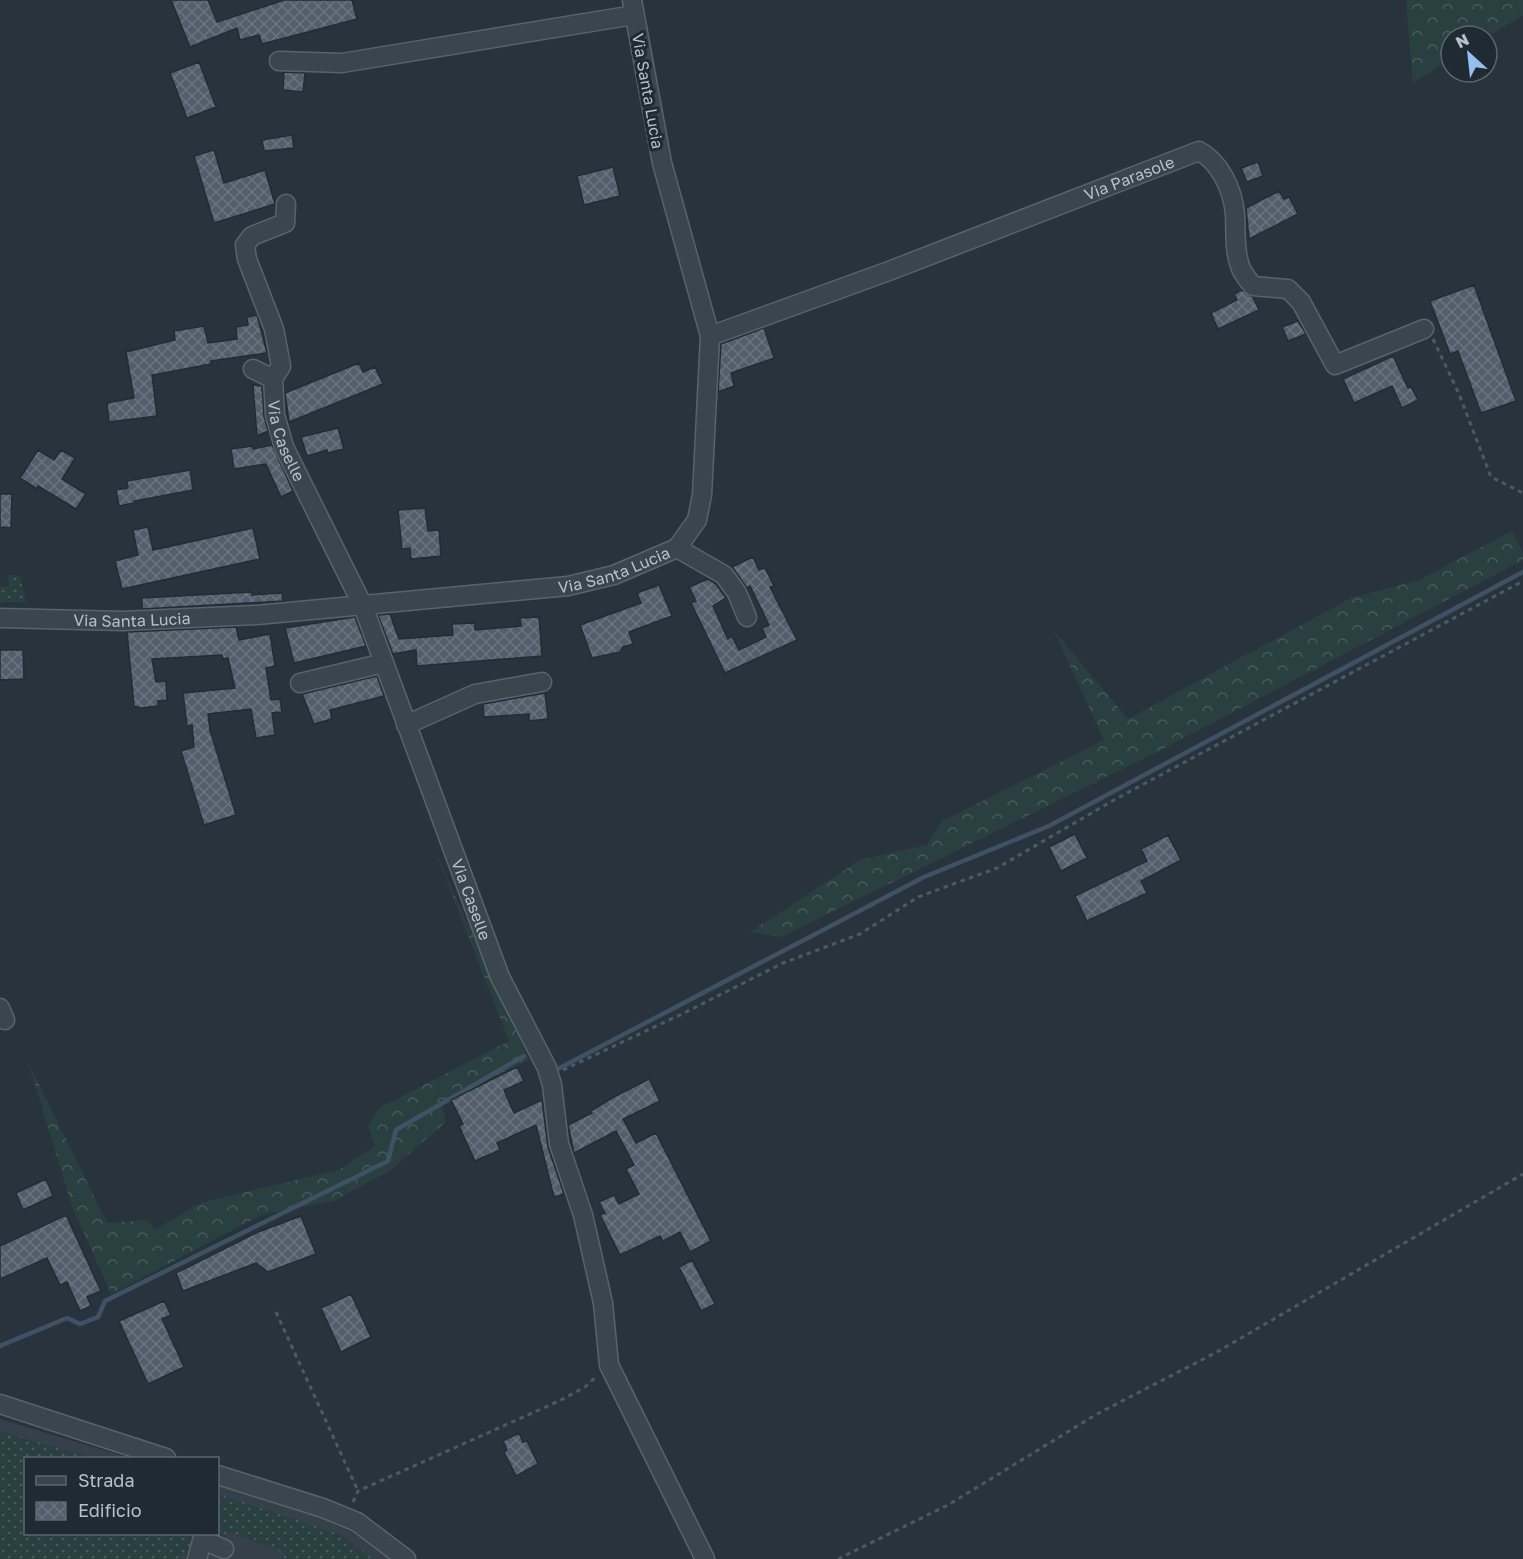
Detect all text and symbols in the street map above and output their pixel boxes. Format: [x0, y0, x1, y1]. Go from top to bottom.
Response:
north arrow [1439, 24, 1499, 84]
text: N [1452, 29, 1472, 52]
street label: Via Santa Lucia [628, 32, 668, 150]
street label: Via Parasole [1081, 152, 1177, 204]
street label: Via Caselle [264, 399, 309, 485]
street label: Via Santa Lucia [557, 542, 673, 597]
street label: Via Santa Lucia [73, 608, 191, 631]
street label: Via Caselle [447, 856, 495, 943]
legend [24, 1457, 219, 1535]
text: Strada [78, 1469, 135, 1491]
text: Edificio [78, 1499, 142, 1521]

